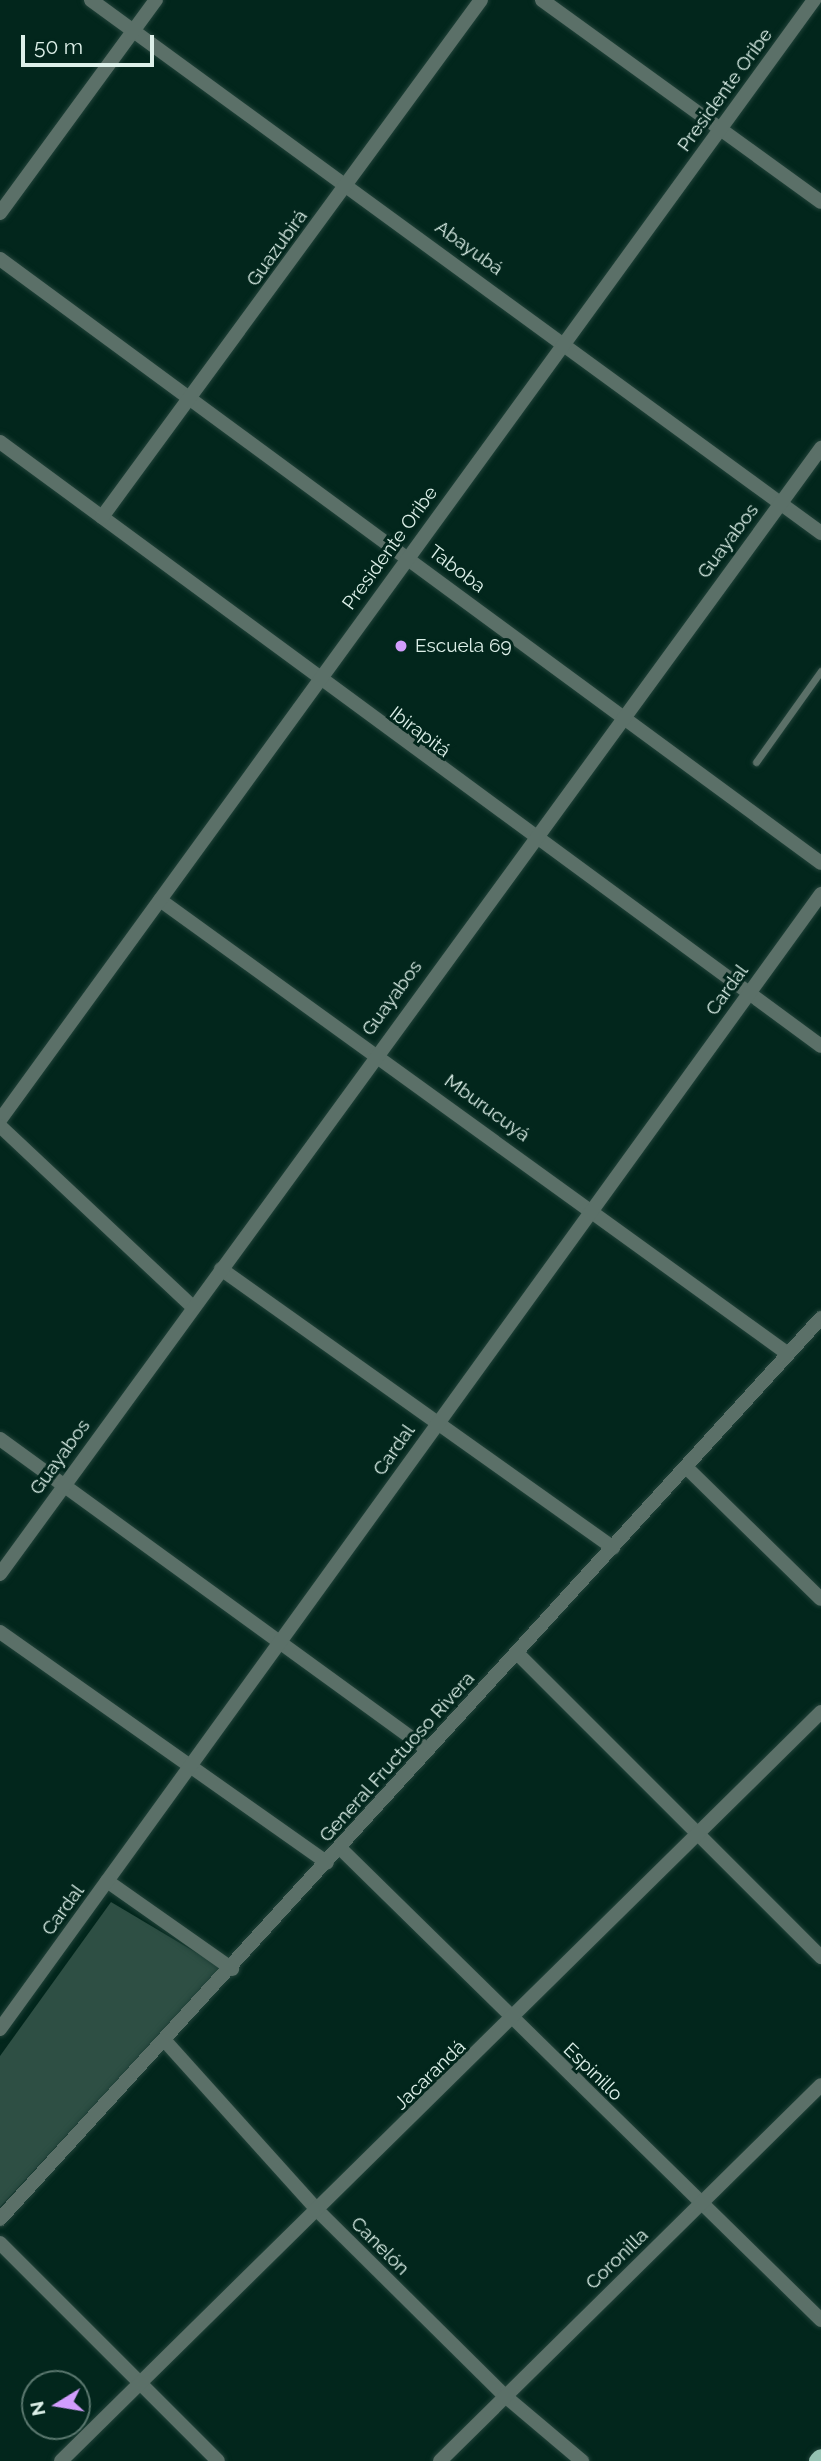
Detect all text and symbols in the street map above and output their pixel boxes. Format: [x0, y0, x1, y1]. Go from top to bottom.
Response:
scale bar [24, 21, 158, 65]
street label: Presidente Oribe [673, 24, 777, 156]
text: 50 m [34, 34, 83, 59]
street label: Guazubirá [242, 205, 312, 291]
street label: Abayubá [431, 216, 507, 280]
street label: Presidente Oribe [338, 482, 442, 614]
street label: Guayabos [693, 499, 763, 583]
street label: Taboba [424, 540, 490, 598]
place label: Escuela 69 [415, 635, 512, 657]
marker: Escuela 69 [393, 638, 409, 654]
street label: Ibirapitá [385, 702, 455, 762]
street label: Guayabos [357, 956, 427, 1040]
street label: Cardal [701, 960, 753, 1020]
street label: Mburucuyá [440, 1069, 534, 1147]
street label: Guayabos [25, 1415, 95, 1499]
street label: Cardal [368, 1420, 420, 1480]
street label: General Fructuoso Rivera [314, 1667, 480, 1847]
street label: Cardal [37, 1880, 89, 1940]
street label: Jacarandá [390, 2035, 470, 2115]
street label: Espinillo [559, 2038, 627, 2106]
street label: Canelón [346, 2212, 414, 2280]
street label: Coronilla [581, 2224, 653, 2294]
north arrow [21, 2370, 91, 2440]
text: N [25, 2399, 50, 2418]

